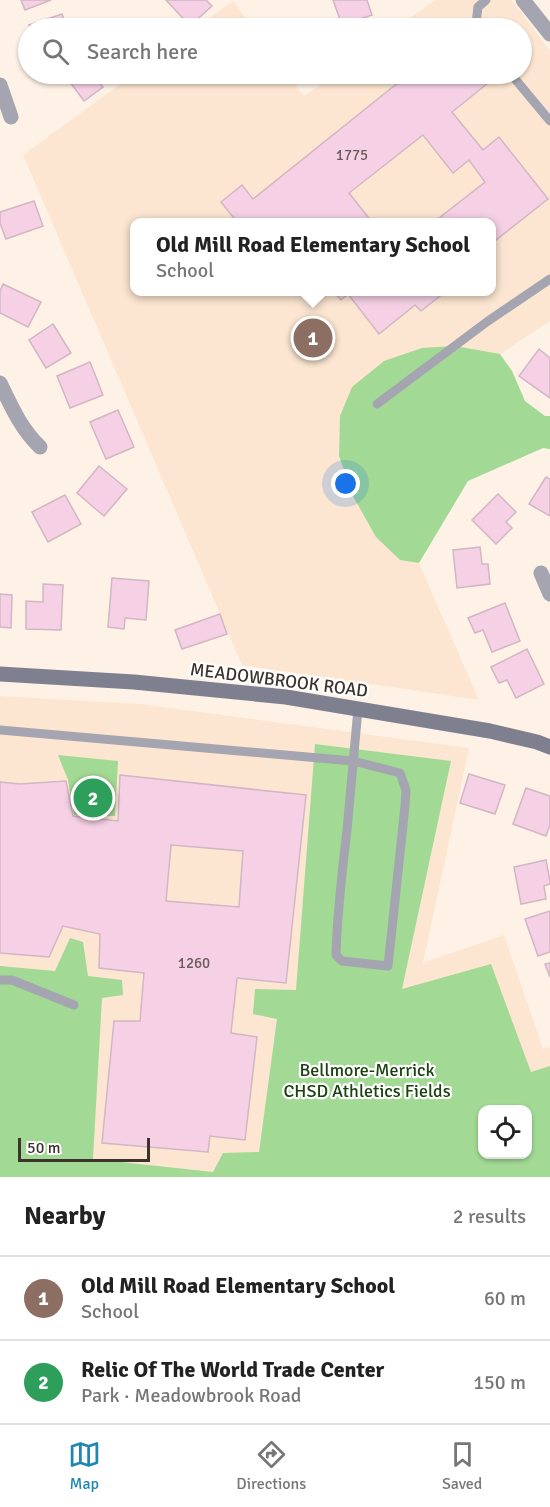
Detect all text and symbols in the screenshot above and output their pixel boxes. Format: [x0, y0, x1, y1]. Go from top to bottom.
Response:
search box [18, 18, 532, 84]
icon: search [39, 35, 72, 68]
text: Search here [87, 38, 198, 65]
house number: 1775 [336, 146, 368, 164]
popup [130, 218, 496, 296]
text: Old Mill Road Elementary School [156, 231, 470, 258]
text: School [156, 258, 214, 283]
pin: 1 [294, 316, 332, 360]
your location [331, 469, 360, 498]
street label: MEADOWBROOK ROAD [189, 658, 369, 702]
pin: 2 [74, 776, 112, 820]
house number: 1260 [178, 954, 210, 972]
park label: Bellmore-Merrick CHSD Athletics Fields [283, 1059, 451, 1102]
map controls [478, 1105, 532, 1159]
button: locate [478, 1105, 532, 1159]
scale bar [18, 1135, 150, 1162]
text: 50 m [27, 1138, 61, 1158]
text: Nearby [24, 1200, 105, 1232]
text: 2 results [453, 1204, 526, 1229]
text: Old Mill Road Elementary School [81, 1272, 395, 1299]
text: 1 [38, 1286, 49, 1311]
text: 60 m [484, 1286, 526, 1311]
text: School [81, 1299, 139, 1324]
text: Relic Of The World Trade Center [81, 1356, 384, 1383]
text: 2 [38, 1370, 49, 1395]
text: 150 m [473, 1370, 526, 1395]
text: Park · Meadowbrook Road [81, 1383, 301, 1408]
tab: Map [68, 1438, 101, 1494]
tab: Directions [236, 1438, 306, 1494]
tab: Saved [442, 1438, 482, 1494]

